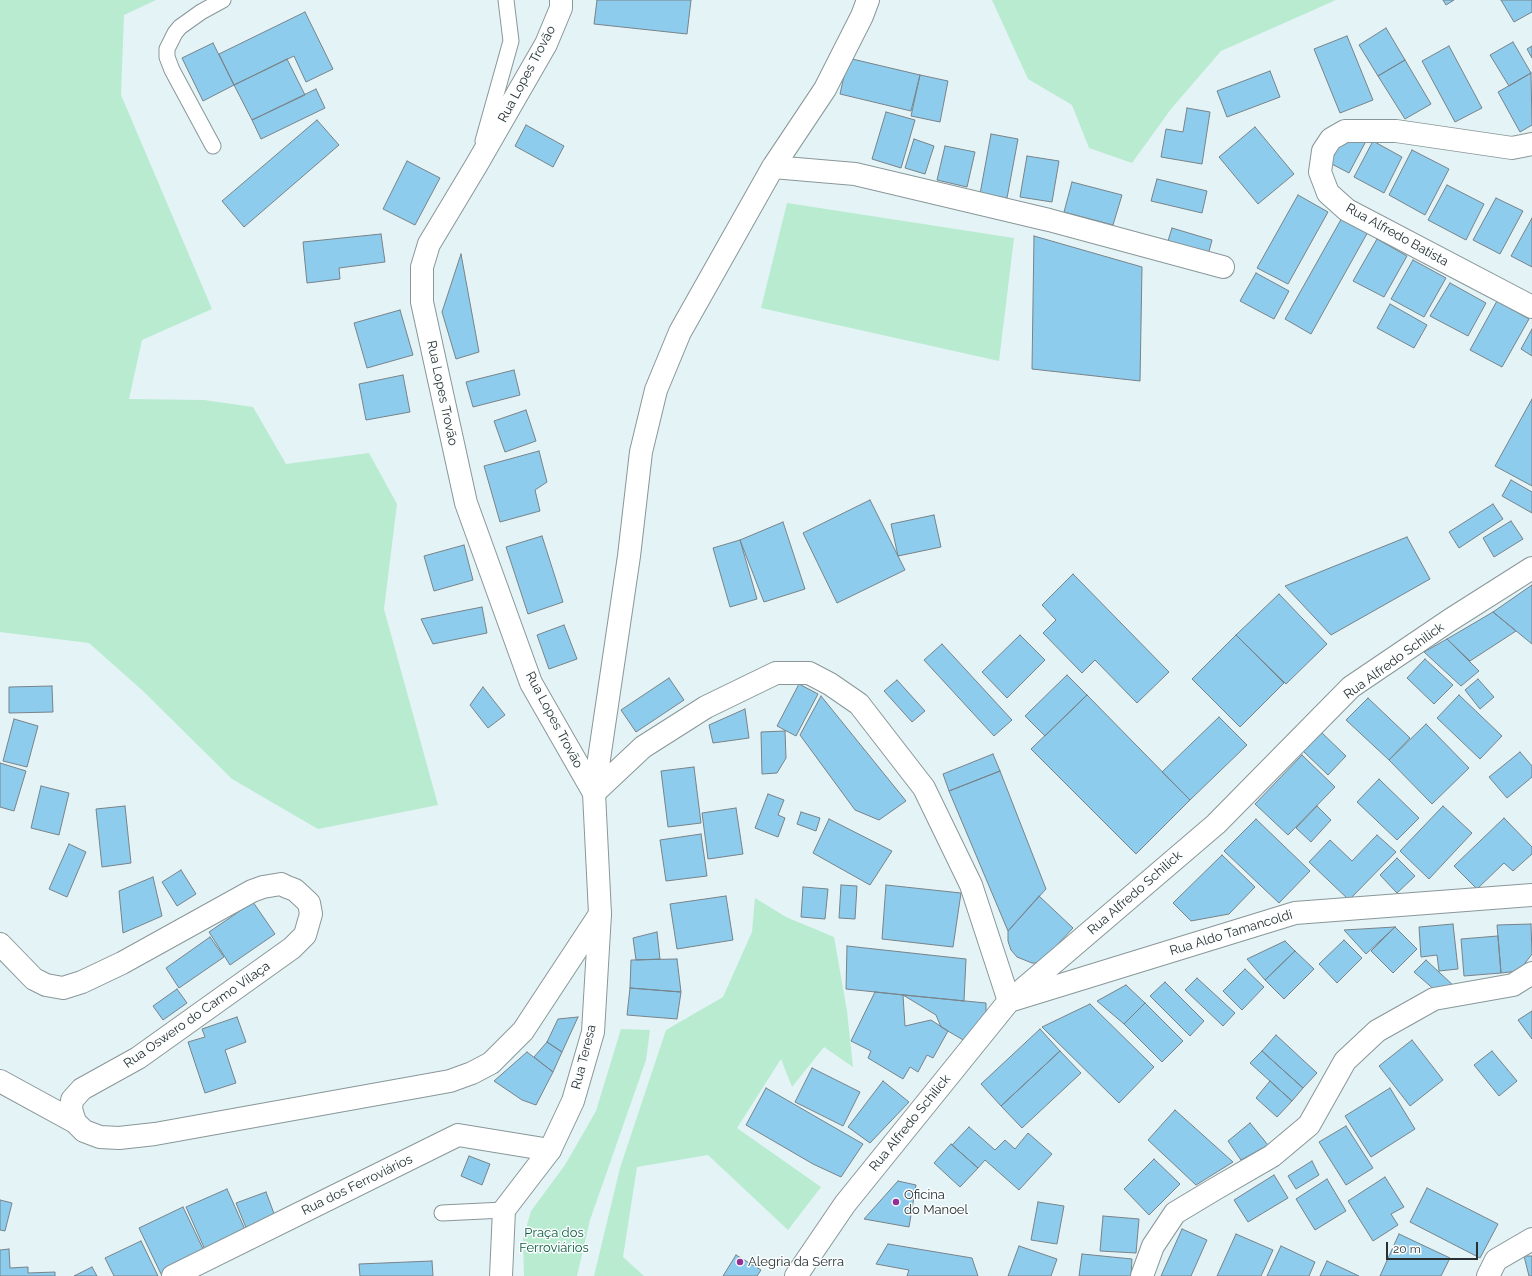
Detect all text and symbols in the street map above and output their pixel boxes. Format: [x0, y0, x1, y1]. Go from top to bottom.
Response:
street label: Rua Lopes Trovão [495, 23, 559, 125]
street label: Rua Alfredo Batista [1343, 200, 1451, 270]
street label: Rua Lopes Trovão [423, 339, 461, 447]
street label: Rua Alfredo Schilick [1341, 619, 1447, 703]
street label: Rua Lopes Trovão [522, 669, 586, 771]
street label: Rua Alfredo Schilick [1085, 848, 1185, 938]
street label: Rua Aldo Tamancoldi [1168, 907, 1294, 959]
street label: Rua Oswero do Carmo Vilaça [121, 958, 273, 1072]
street label: Rua Teresa [568, 1023, 600, 1091]
street label: Rua Alfredo Schilick [866, 1071, 954, 1175]
street label: Rua dos Ferroviários [299, 1151, 415, 1219]
place label: Oficina do Manoel [904, 1187, 968, 1218]
marker: Oficina do Manoel [891, 1197, 901, 1207]
park label: Praça dos Ferroviários [519, 1225, 589, 1256]
scale bar [1388, 1234, 1480, 1260]
text: 20 m [1393, 1242, 1421, 1256]
place label: Alegria da Serra [748, 1254, 844, 1270]
marker: Alegria da Serra [735, 1257, 745, 1267]

